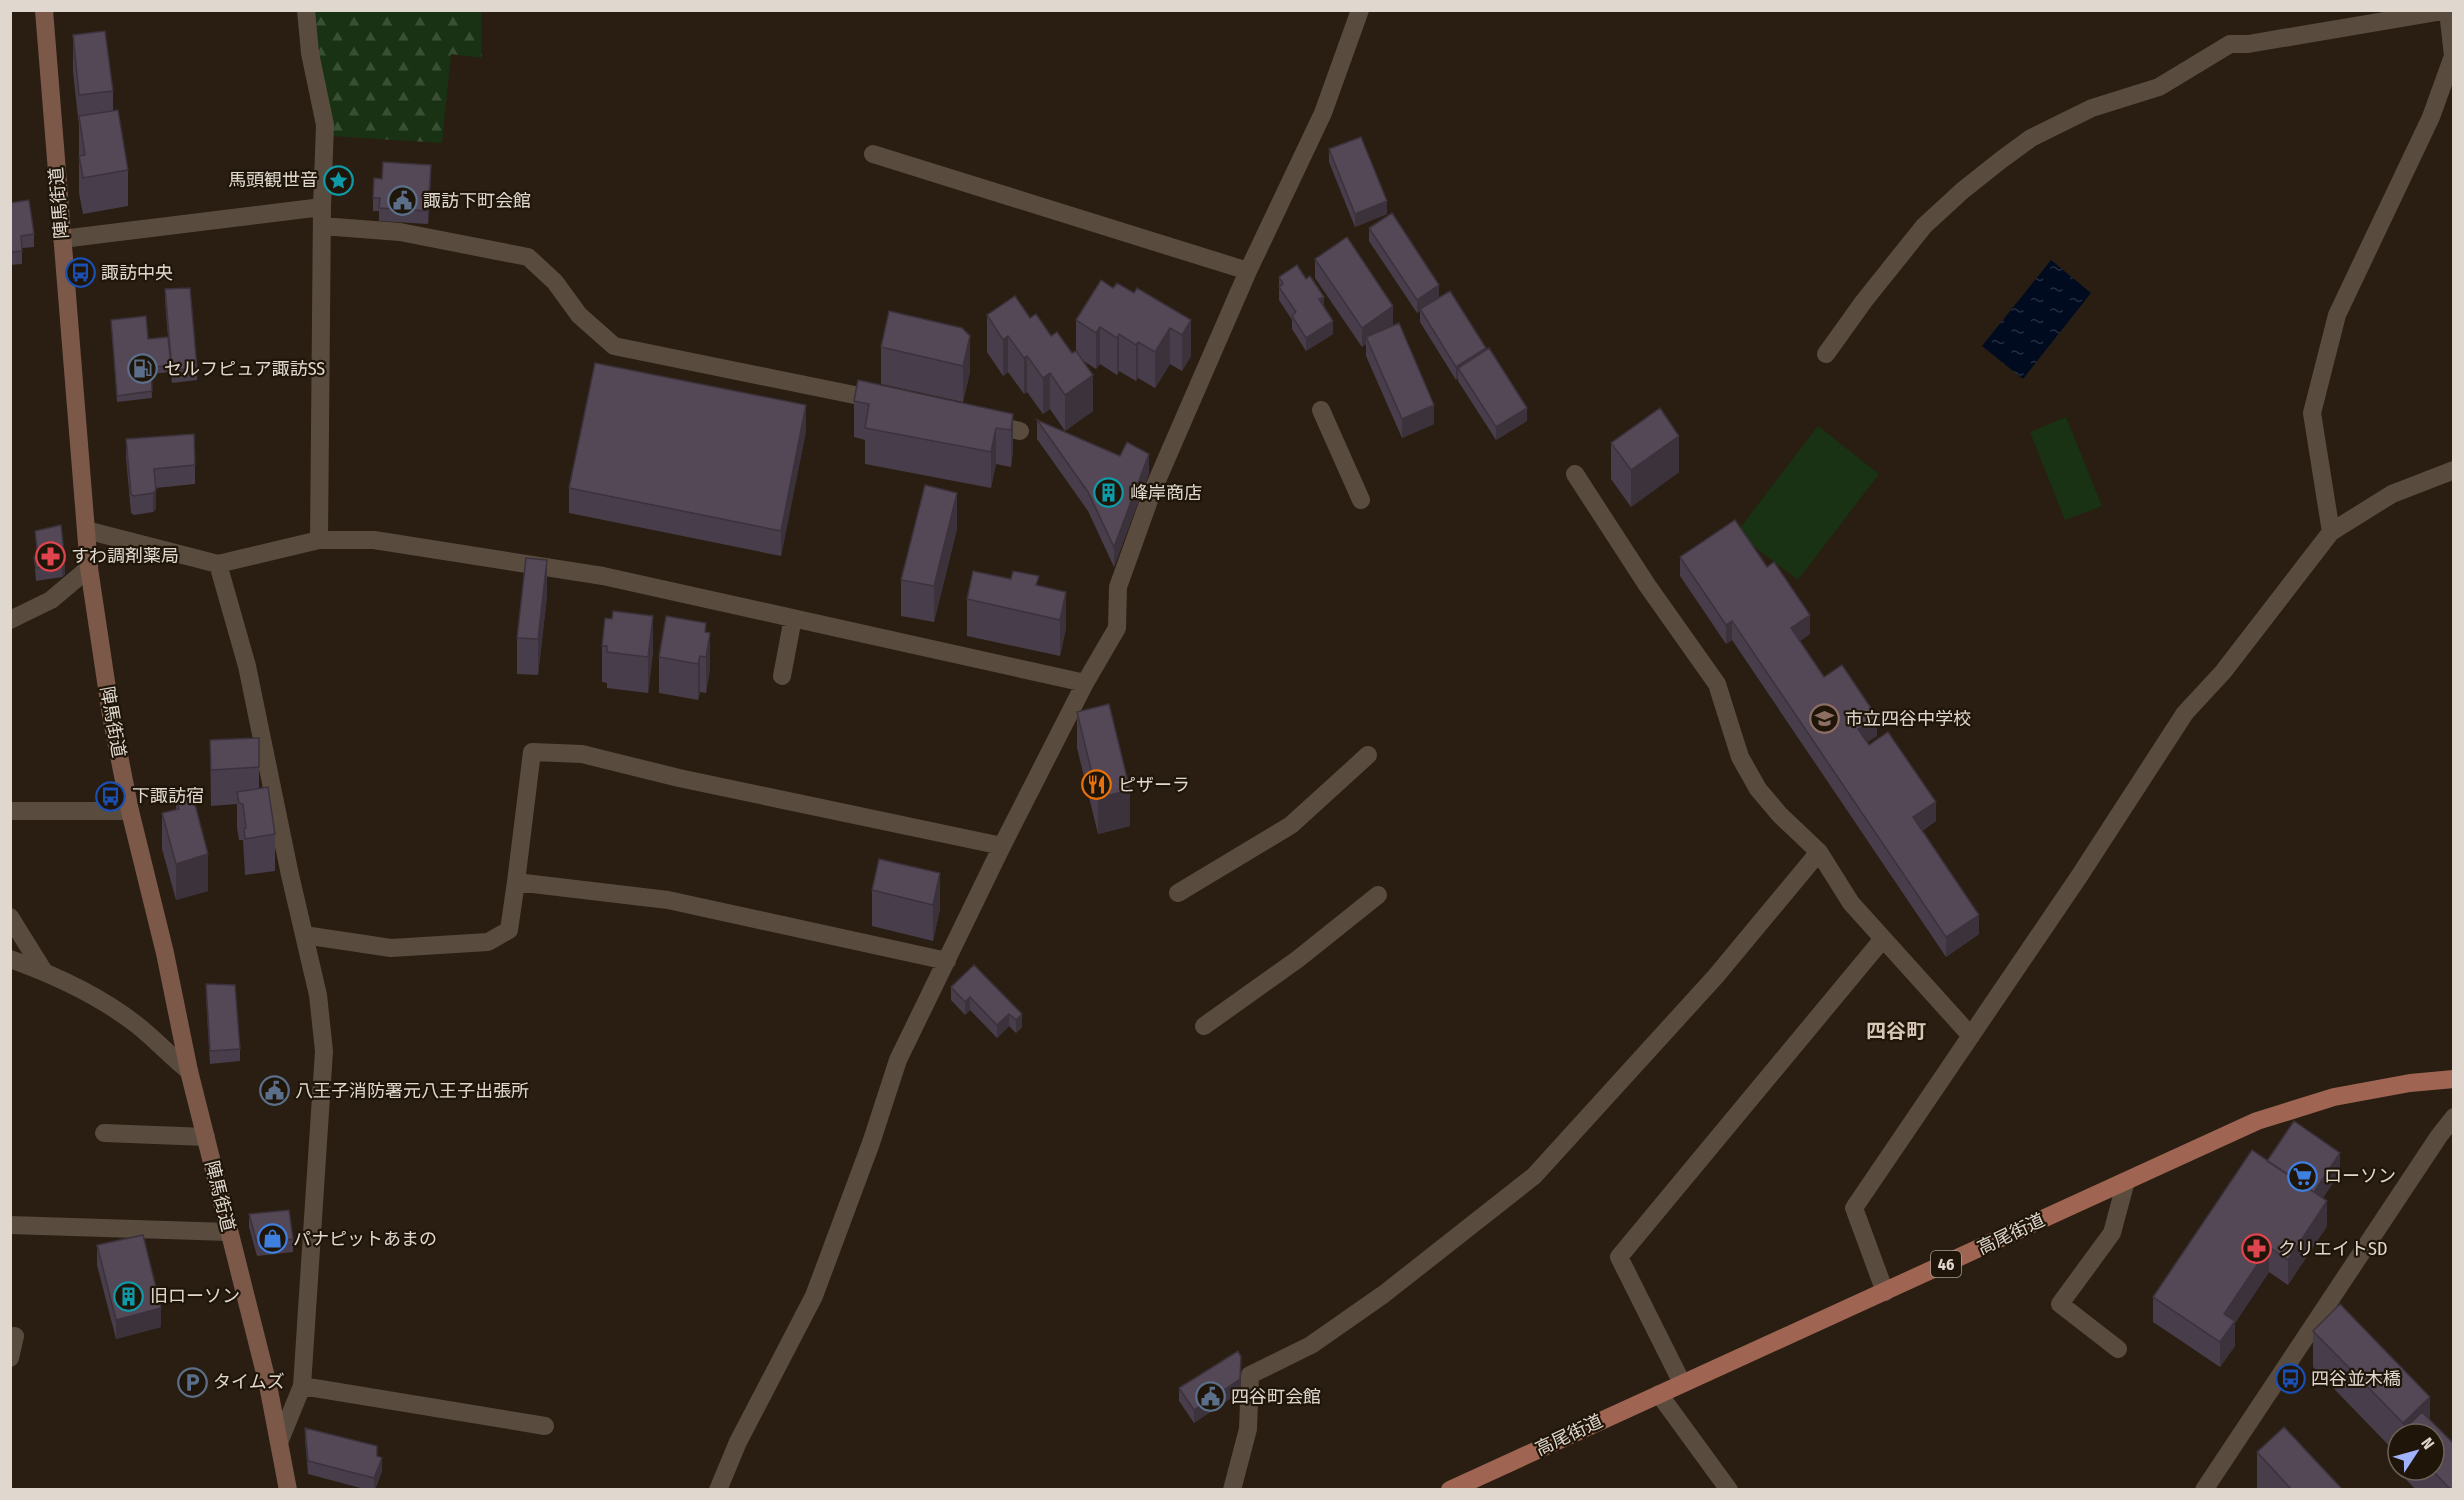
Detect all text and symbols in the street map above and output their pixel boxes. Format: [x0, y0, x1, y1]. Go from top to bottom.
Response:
place icon: 馬頭観世音 [323, 164, 355, 196]
street label: 陣馬街道 [45, 166, 73, 240]
place label: 馬頭観世音 [228, 169, 318, 191]
public building icon: 諏訪下町会館 [386, 185, 418, 217]
place label: 諏訪下町会館 [423, 190, 531, 212]
bus stop icon: 諏訪中央 [64, 257, 96, 289]
place label: 諏訪中央 [101, 262, 173, 284]
fuel station icon: セルフピュア諏訪SS [127, 353, 159, 385]
place label: セルフピュア諏訪SS [164, 358, 325, 380]
building icon: 峰岸商店 [1093, 477, 1125, 509]
place label: 峰岸商店 [1130, 482, 1202, 504]
pharmacy icon: すわ調剤薬局 [34, 540, 66, 572]
place label: すわ調剤薬局 [71, 545, 179, 567]
street label: 陣馬街道 [96, 685, 130, 759]
school or university icon: 市立四谷中学校 [1808, 703, 1840, 735]
place label: 市立四谷中学校 [1845, 708, 1971, 730]
restaurant icon: ピザーラ [1081, 769, 1113, 801]
place label: ピザーラ [1118, 774, 1190, 796]
bus stop icon: 下諏訪宿 [95, 780, 127, 812]
place label: 下諏訪宿 [132, 785, 204, 807]
district label: 四谷町 [1866, 1019, 1926, 1043]
public building icon: 八王子消防署元八王子出張所 [258, 1075, 290, 1107]
place label: 八王子消防署元八王子出張所 [295, 1080, 529, 1102]
street label: 陣馬街道 [201, 1158, 239, 1234]
supermarket icon: ローソン [2287, 1160, 2319, 1192]
place label: ローソン [2324, 1165, 2396, 1187]
street label: 高尾街道 [1974, 1209, 2048, 1259]
shop icon: パナピットあまの [256, 1223, 288, 1255]
place label: パナピットあまの [293, 1228, 437, 1250]
pharmacy icon: クリエイトSD [2241, 1233, 2273, 1265]
place label: クリエイトSD [2278, 1238, 2387, 1260]
road number: 46 [1931, 1251, 1961, 1277]
building icon: 旧ローソン [113, 1280, 145, 1312]
place label: 旧ローソン [150, 1285, 240, 1307]
bus stop icon: 四谷並木橋 [2274, 1363, 2306, 1395]
parking icon: タイムズ [176, 1366, 208, 1398]
place label: 四谷並木橋 [2311, 1368, 2401, 1390]
place label: タイムズ [213, 1371, 285, 1393]
public building icon: 四谷町会館 [1194, 1381, 1226, 1413]
place label: 四谷町会館 [1231, 1386, 1321, 1408]
street label: 高尾街道 [1532, 1410, 1606, 1460]
north arrow [2386, 1422, 2446, 1482]
text: N [2417, 1434, 2438, 1453]

